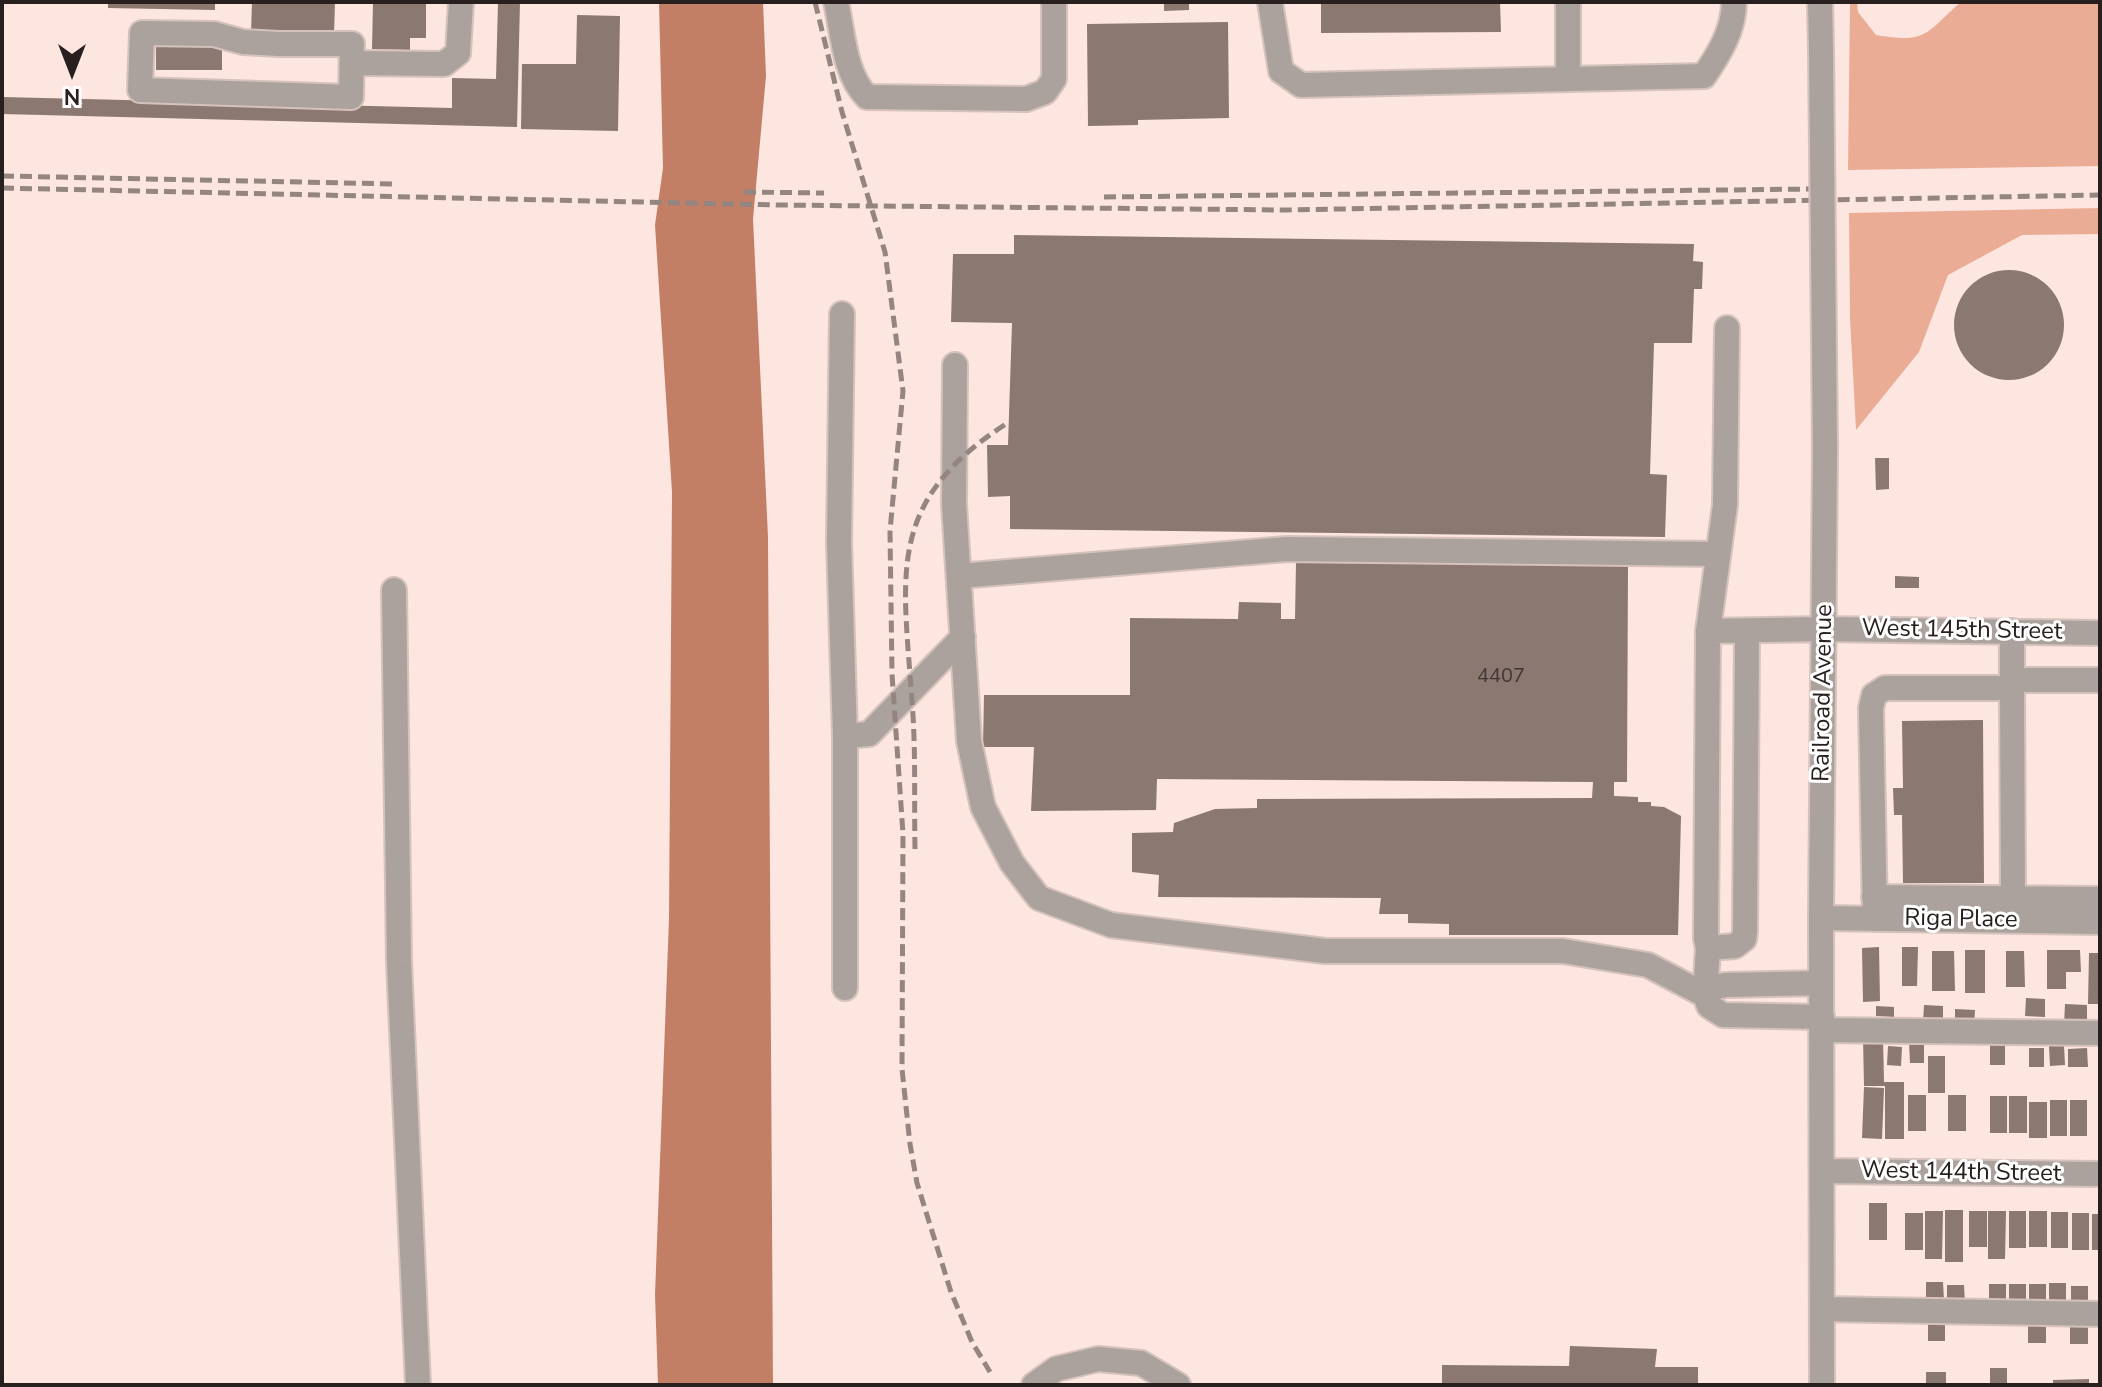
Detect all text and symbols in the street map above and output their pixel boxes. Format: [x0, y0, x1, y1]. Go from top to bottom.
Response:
north arrow [32, 32, 112, 112]
text: N [64, 81, 80, 111]
street label: Railroad Avenue [1808, 604, 1840, 782]
street label: West 145th Street [1861, 615, 2063, 647]
house number: 4407 [1477, 665, 1525, 689]
street label: Riga Place [1904, 905, 2018, 935]
street label: West 144th Street [1860, 1157, 2062, 1189]

